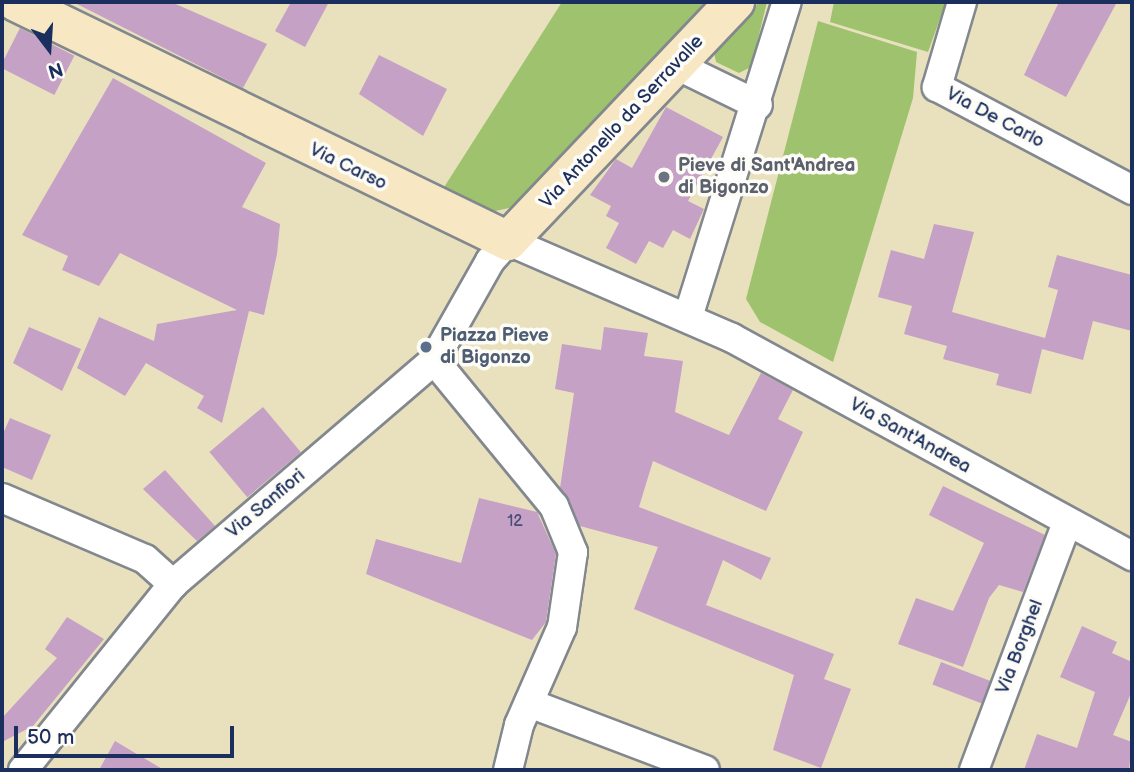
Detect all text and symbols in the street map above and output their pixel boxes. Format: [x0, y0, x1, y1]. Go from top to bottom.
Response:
north arrow [14, 14, 84, 84]
street label: Via Antonello da Serravalle [535, 30, 709, 214]
text: N [45, 56, 65, 83]
street label: Via De Carlo [942, 83, 1048, 153]
street label: Via Carso [306, 138, 390, 196]
place label: Pieve di Sant'Andrea di Bigonzo [678, 155, 855, 199]
marker: Pieve di Sant'Andrea di Bigonzo [656, 169, 672, 185]
place label: Piazza Pieve di Bigonzo [440, 325, 549, 369]
marker: Piazza Pieve di Bigonzo [418, 339, 434, 355]
street label: Via Sant'Andrea [845, 393, 975, 479]
street label: Via Sanfiori [222, 464, 310, 544]
house number: 12 [507, 512, 523, 532]
street label: Via Borghel [992, 597, 1048, 697]
scale bar [18, 712, 238, 756]
text: 50 m [27, 725, 74, 750]

